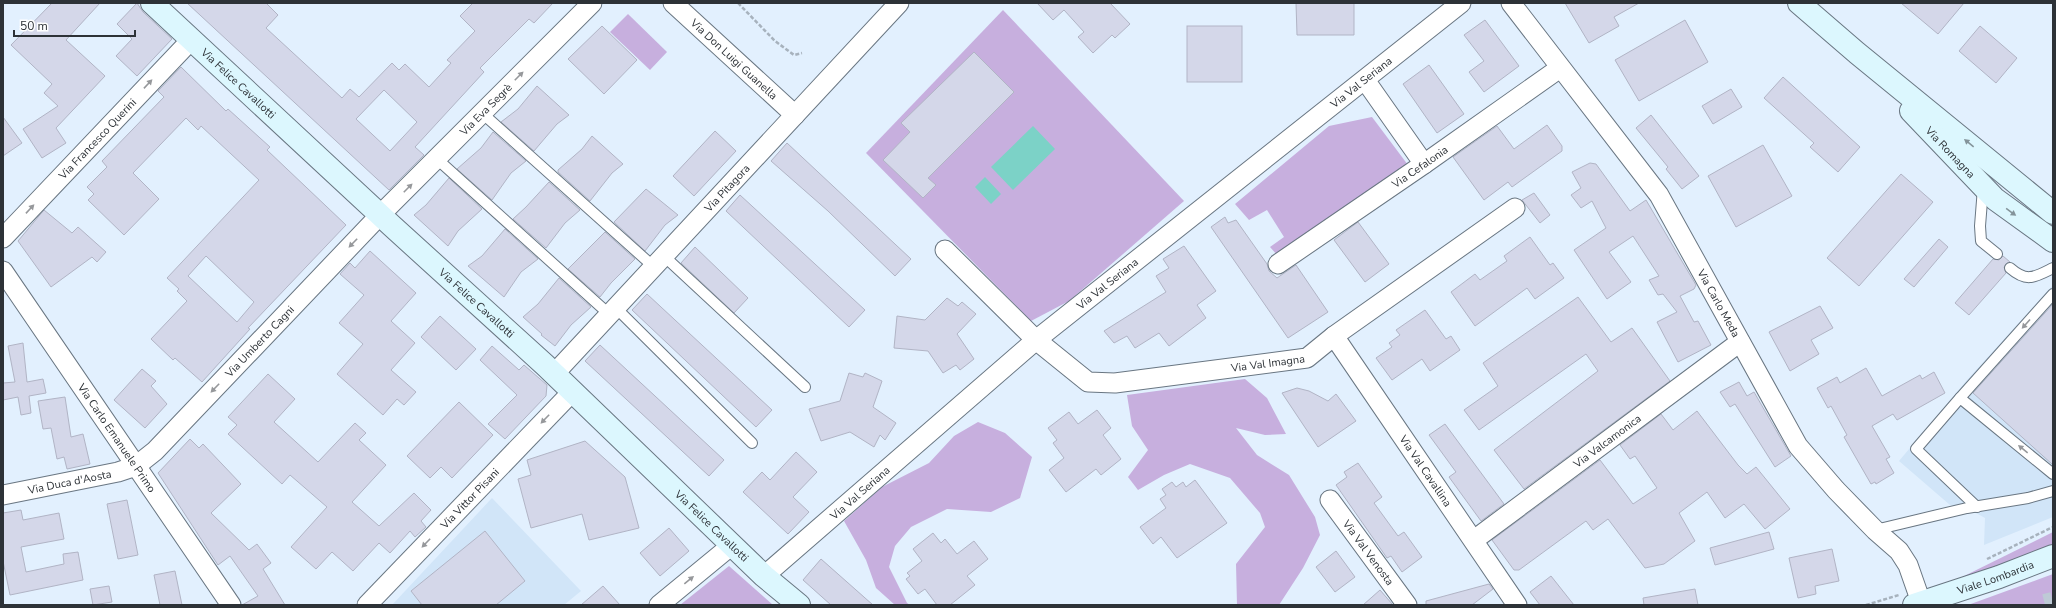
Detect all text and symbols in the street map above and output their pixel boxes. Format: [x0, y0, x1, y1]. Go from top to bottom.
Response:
scale bar [14, 12, 135, 38]
street label: Via Don Luigi Guanella [687, 15, 781, 103]
text: 50 m [20, 18, 48, 34]
street label: Via Felice Cavallotti [197, 44, 279, 122]
street label: Via Val Seriana [1326, 53, 1395, 112]
one-way arrow [514, 71, 524, 81]
one-way arrow [143, 79, 152, 89]
street label: Via Eva Segrè [456, 80, 515, 139]
street label: Via Francesco Querini [55, 95, 139, 183]
street label: Via Romagna [1921, 122, 1979, 181]
one-way arrow [1964, 139, 1975, 148]
street label: Via Cefalonia [1388, 142, 1451, 192]
street label: Via Pitagora [700, 161, 753, 216]
one-way arrow [403, 183, 413, 192]
one-way arrow [25, 205, 34, 214]
one-way arrow [2005, 207, 2016, 216]
one-way arrow [348, 238, 358, 248]
street label: Via Val Seriana [1072, 254, 1141, 313]
street label: Via Felice Cavallotti [435, 264, 518, 341]
street label: Via Carlo Meda [1694, 266, 1744, 340]
street label: Via Umberto Cagni [221, 302, 297, 381]
one-way arrow [2022, 319, 2031, 329]
street label: Via Val Imagna [1229, 351, 1306, 375]
street label: Via Carlo Emanuele Primo [74, 380, 159, 495]
one-way arrow [210, 383, 220, 393]
street label: Via Valcamonica [1569, 411, 1644, 472]
one-way arrow [540, 414, 550, 424]
street label: Via Val Cavallina [1395, 431, 1455, 510]
one-way arrow [2017, 444, 2028, 453]
street label: Via Val Seriana [826, 462, 893, 524]
street label: Via Vittor Pisani [436, 465, 502, 533]
street label: Via Duca d'Aosta [26, 466, 113, 498]
street label: Via Felice Cavallotti [671, 486, 752, 565]
street label: Via Val Venosta [1339, 516, 1398, 588]
one-way arrow [422, 539, 431, 548]
street label: Viale Lombardia [1954, 557, 2036, 598]
one-way arrow [683, 576, 694, 585]

